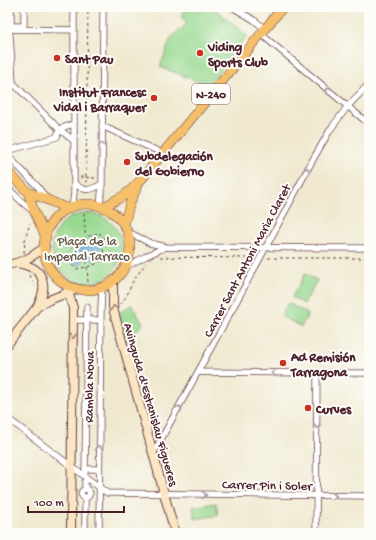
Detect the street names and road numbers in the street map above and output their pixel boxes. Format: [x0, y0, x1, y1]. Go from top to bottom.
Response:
road number: N-240 [192, 84, 230, 104]
street label: Carrer Sant Antoni Maria Claret [201, 181, 296, 340]
street label: Avinguda d'Estanislau Figueres [119, 321, 180, 489]
street label: Rambla Nova [82, 350, 99, 423]
street label: Carrer Pin i Soler [222, 478, 313, 495]

